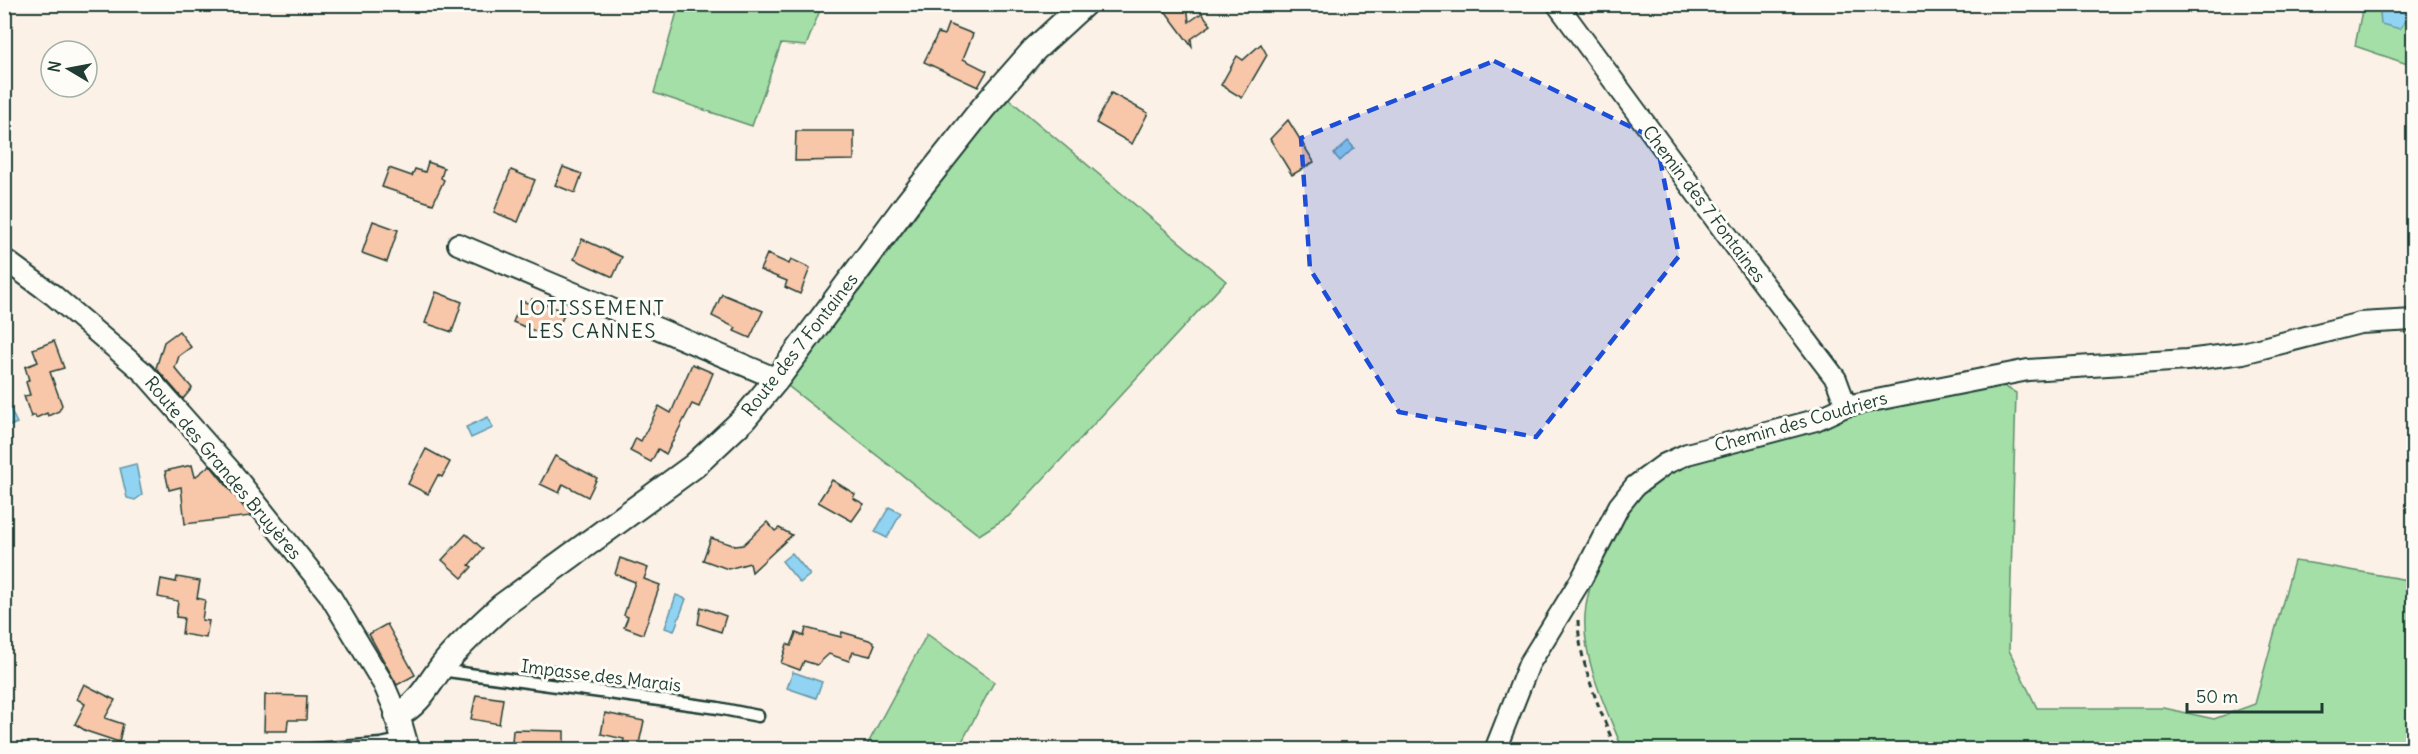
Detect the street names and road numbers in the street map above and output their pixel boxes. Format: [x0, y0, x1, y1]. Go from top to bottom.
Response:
street label: Chemin des 7 Fontaines [1638, 121, 1771, 287]
street label: Route des 7 Fontaines [736, 268, 863, 421]
street label: Route des Grandes Bruyères [140, 371, 307, 564]
street label: Chemin des Coudriers [1712, 386, 1890, 457]
street label: Impasse des Marais [520, 654, 683, 697]

